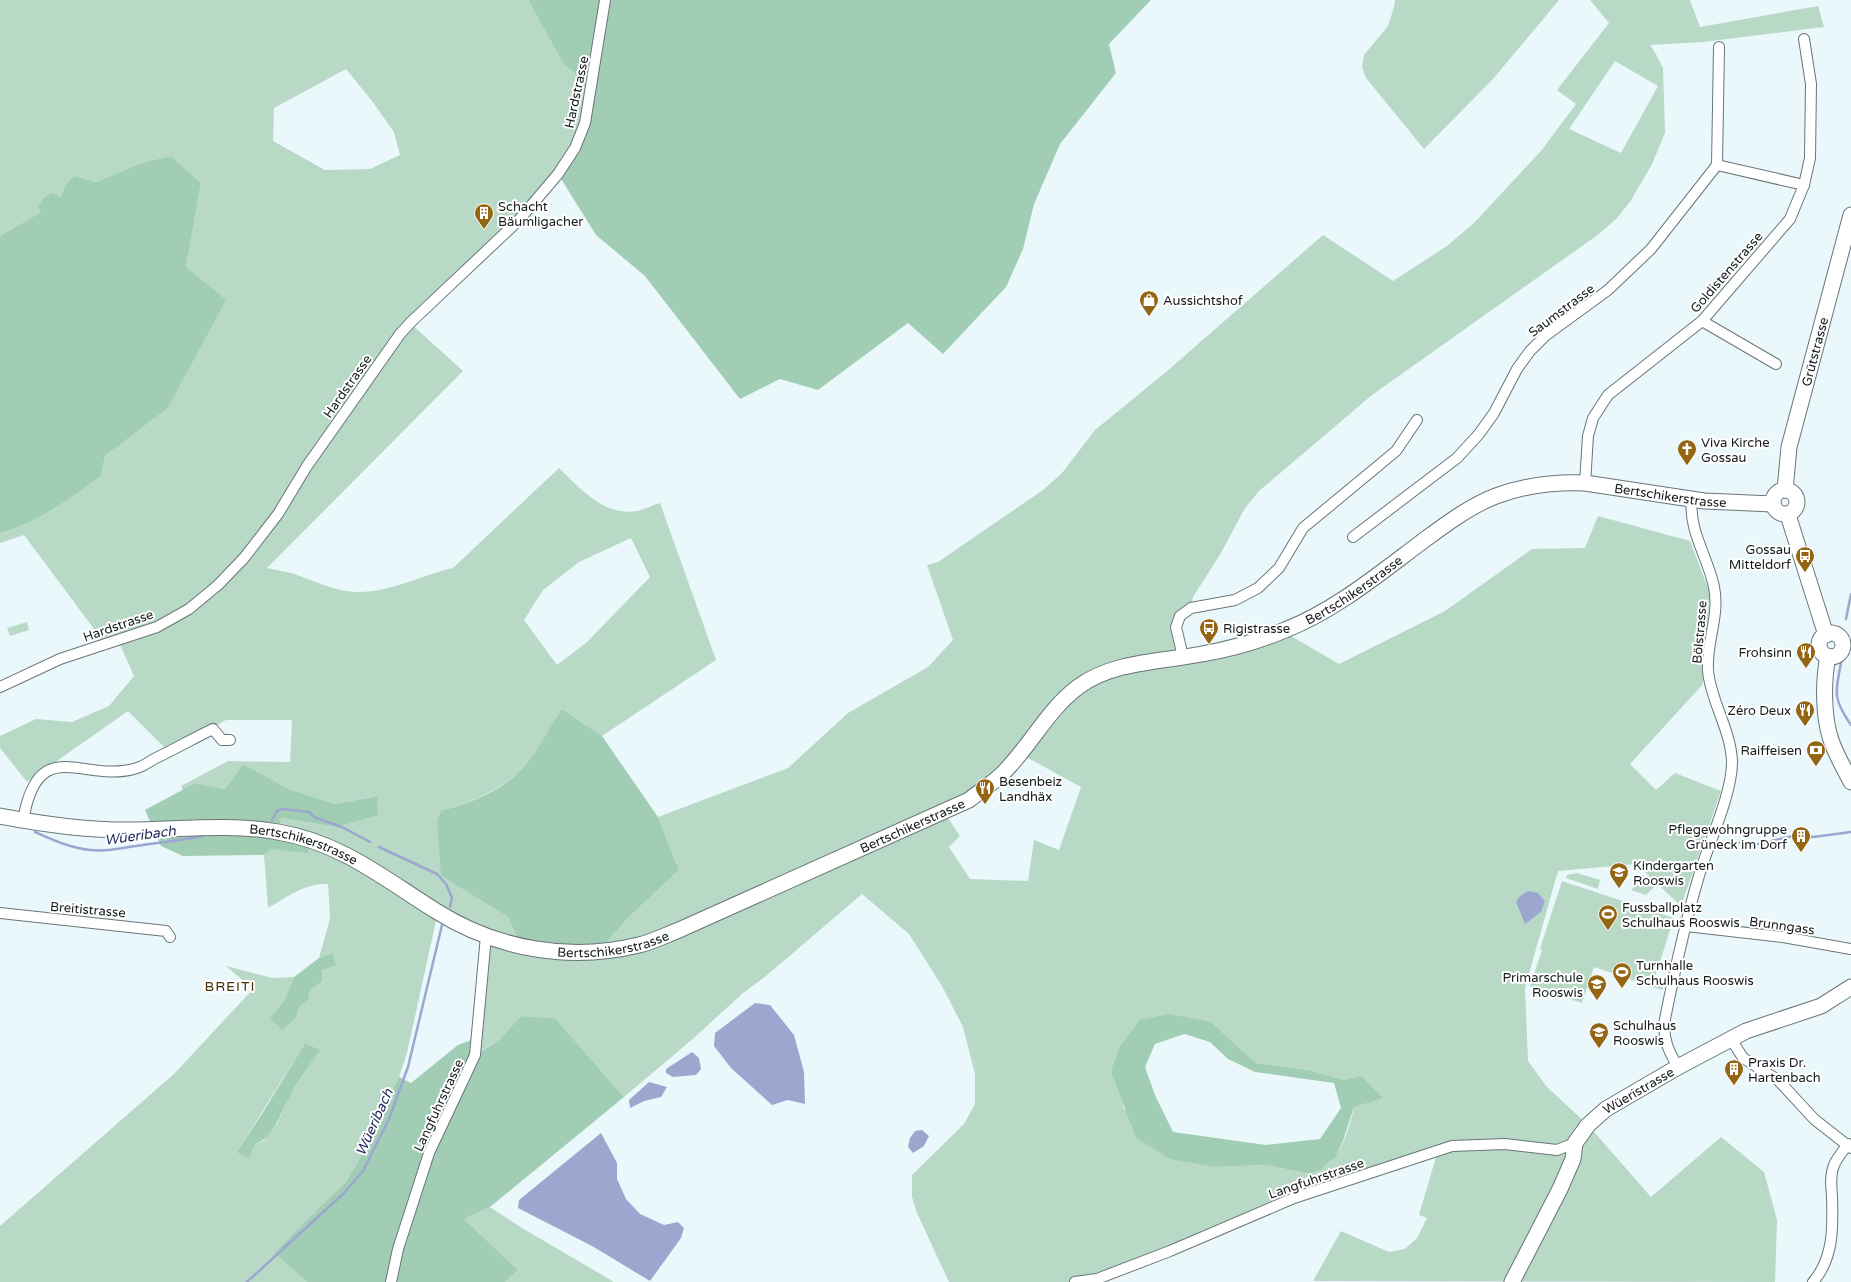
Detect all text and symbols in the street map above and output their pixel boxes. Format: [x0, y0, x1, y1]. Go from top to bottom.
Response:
street label: Hardstrasse [562, 55, 592, 130]
place label: Schacht Bäumligacher [498, 199, 583, 230]
building icon: Schacht Bäumligacher [473, 202, 495, 230]
street label: Goldistenstrasse [1687, 229, 1766, 316]
street label: Saumstrasse [1525, 281, 1598, 341]
shop icon: Aussichtshof [1138, 289, 1160, 317]
place label: Aussichtshof [1163, 293, 1243, 309]
street label: Grütstrasse [1799, 315, 1832, 388]
street label: Hardstrasse [320, 352, 375, 421]
place label: Viva Kirche Gossau [1701, 435, 1770, 466]
church icon: Viva Kirche Gossau [1676, 438, 1698, 466]
street label: Bertschikerstrasse [1613, 481, 1727, 511]
place label: Gossau Mitteldorf [1729, 542, 1791, 573]
bus stop icon: Gossau Mitteldorf [1794, 545, 1816, 573]
street label: Bertschikerstrasse [1303, 553, 1406, 629]
street label: Bölstrasse [1689, 600, 1711, 664]
street label: Hardstrasse [81, 606, 156, 645]
bus stop icon: Rigistrasse [1198, 617, 1220, 645]
place label: Rigistrasse [1223, 621, 1290, 637]
restaurant icon: Frohsinn [1795, 641, 1817, 669]
place label: Frohsinn [1739, 645, 1792, 661]
restaurant icon: Zéro Deux [1794, 699, 1816, 727]
place label: Zéro Deux [1728, 703, 1791, 719]
bank icon: Raiffeisen [1805, 739, 1827, 767]
place label: Raiffeisen [1740, 743, 1802, 759]
place label: Besenbeiz Landhäx [999, 774, 1062, 805]
restaurant icon: Besenbeiz Landhäx [974, 777, 996, 805]
street label: Bertschikerstrasse [858, 796, 968, 857]
street label: Bertschikerstrasse [249, 821, 360, 869]
water label: Wüeribach [103, 822, 177, 849]
place label: Pflegewohngruppe Grüneck im Dorf [1668, 822, 1787, 853]
building icon: Pflegewohngruppe Grüneck im Dorf [1790, 825, 1812, 853]
place label: Kindergarten Rooswis [1633, 858, 1714, 889]
school or university icon: Kindergarten Rooswis [1608, 861, 1630, 889]
street label: Breitistrasse [49, 899, 126, 921]
place label: Fussballplatz Schulhaus Rooswis [1622, 900, 1740, 931]
sports icon: Fussballplatz Schulhaus Rooswis [1597, 903, 1619, 931]
street label: Brunngass [1748, 914, 1815, 938]
street label: Bertschikerstrasse [557, 928, 672, 961]
place label: Turnhalle Schulhaus Rooswis [1636, 958, 1754, 989]
sports icon: Turnhalle Schulhaus Rooswis [1611, 961, 1633, 989]
place label: Primarschule Rooswis [1502, 970, 1583, 1001]
school or university icon: Primarschule Rooswis [1586, 973, 1608, 1001]
district label: BREITI [204, 978, 256, 995]
place label: Schulhaus Rooswis [1613, 1018, 1676, 1049]
school or university icon: Schulhaus Rooswis [1588, 1021, 1610, 1049]
place label: Praxis Dr. Hartenbach [1748, 1055, 1821, 1086]
street label: Langfuhrstrasse [411, 1057, 467, 1154]
building icon: Praxis Dr. Hartenbach [1723, 1058, 1745, 1086]
street label: Wüeristrasse [1600, 1064, 1677, 1118]
water label: Wüeribach [352, 1086, 397, 1158]
street label: Langfuhrstrasse [1266, 1155, 1366, 1203]

